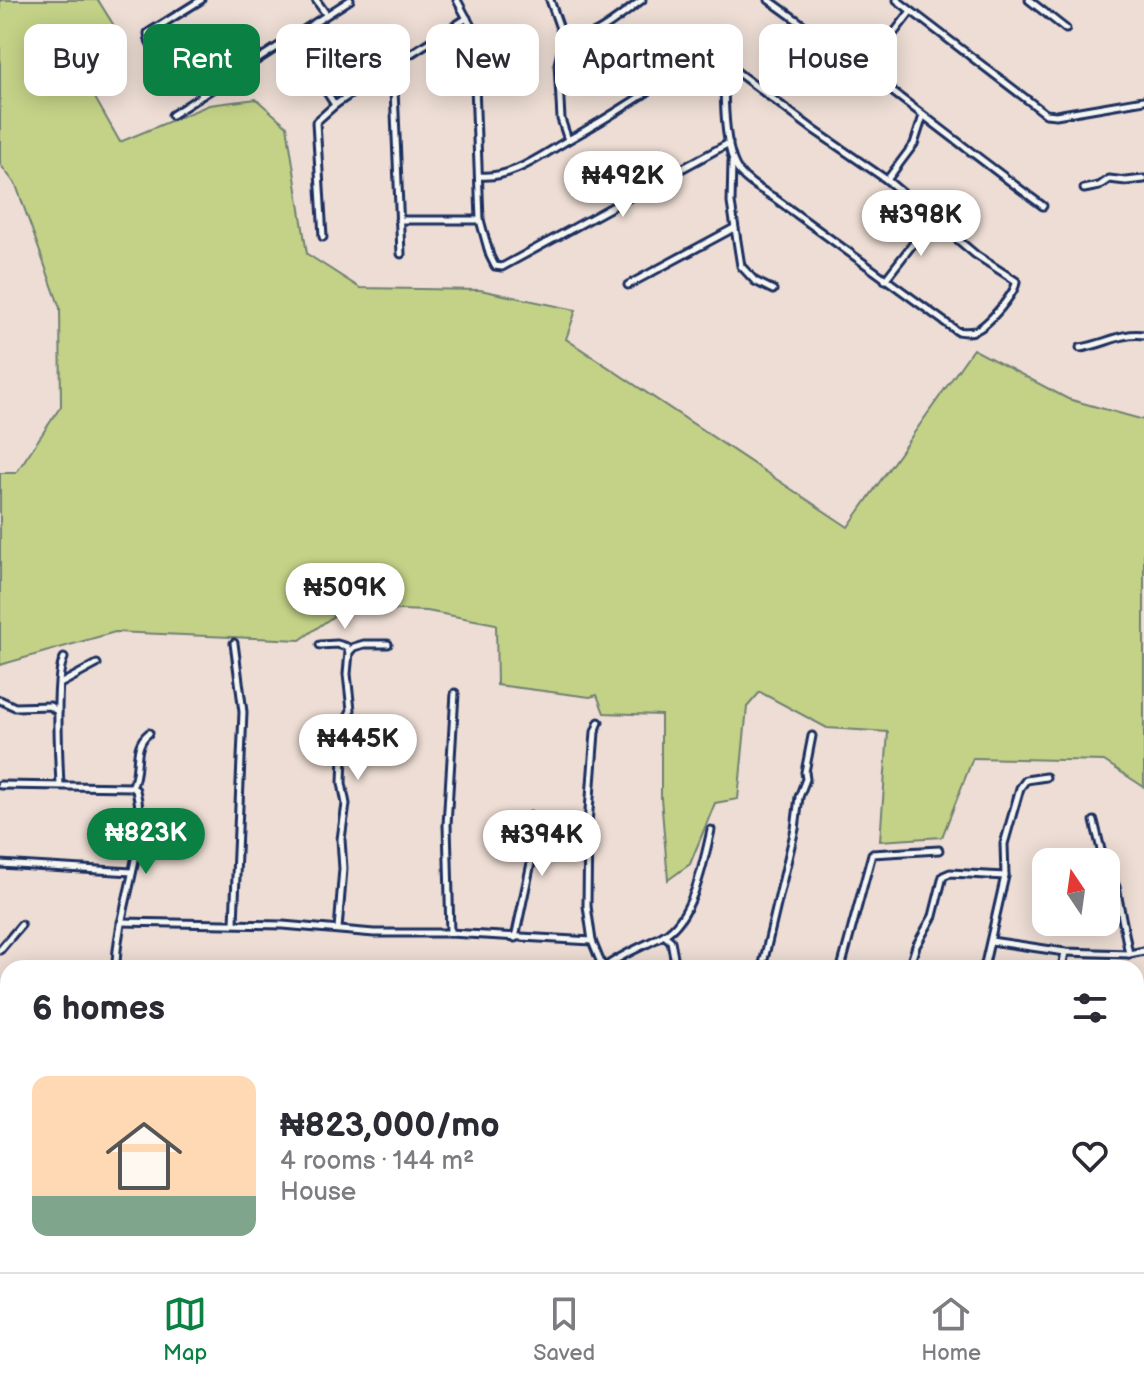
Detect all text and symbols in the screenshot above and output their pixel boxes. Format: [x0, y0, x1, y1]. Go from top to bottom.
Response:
chip: Buy [24, 24, 127, 96]
chip: Rent [143, 24, 260, 96]
chip: Filters [276, 24, 410, 96]
chip: New [426, 24, 539, 96]
chip: Apartment [555, 24, 743, 96]
chip: House [759, 24, 897, 96]
pin: ₦492K [567, 151, 679, 219]
text: ₦492K [582, 161, 664, 192]
pin: ₦398K [865, 190, 977, 258]
text: ₦398K [880, 200, 962, 231]
pin: ₦509K [289, 563, 401, 631]
text: ₦509K [304, 573, 386, 604]
pin: ₦445K [302, 714, 414, 782]
text: ₦445K [317, 724, 399, 755]
pin: ₦823K [90, 808, 202, 876]
pin: ₦394K [486, 810, 598, 878]
text: ₦823K [105, 818, 187, 849]
text: ₦394K [501, 820, 583, 851]
north arrow [1032, 848, 1120, 936]
map controls [1032, 848, 1120, 936]
icon: filters [1068, 986, 1112, 1030]
text: 6 homes [32, 988, 165, 1029]
text: ₦823,000/mo [280, 1105, 500, 1146]
icon: home [96, 1108, 192, 1204]
icon: heart [1068, 1134, 1112, 1178]
text: 4 rooms · 144 m² [280, 1146, 474, 1177]
text: House [280, 1177, 356, 1208]
tab: Map [163, 1292, 207, 1367]
tab: Saved [533, 1292, 595, 1367]
tab: Home [921, 1292, 981, 1367]

